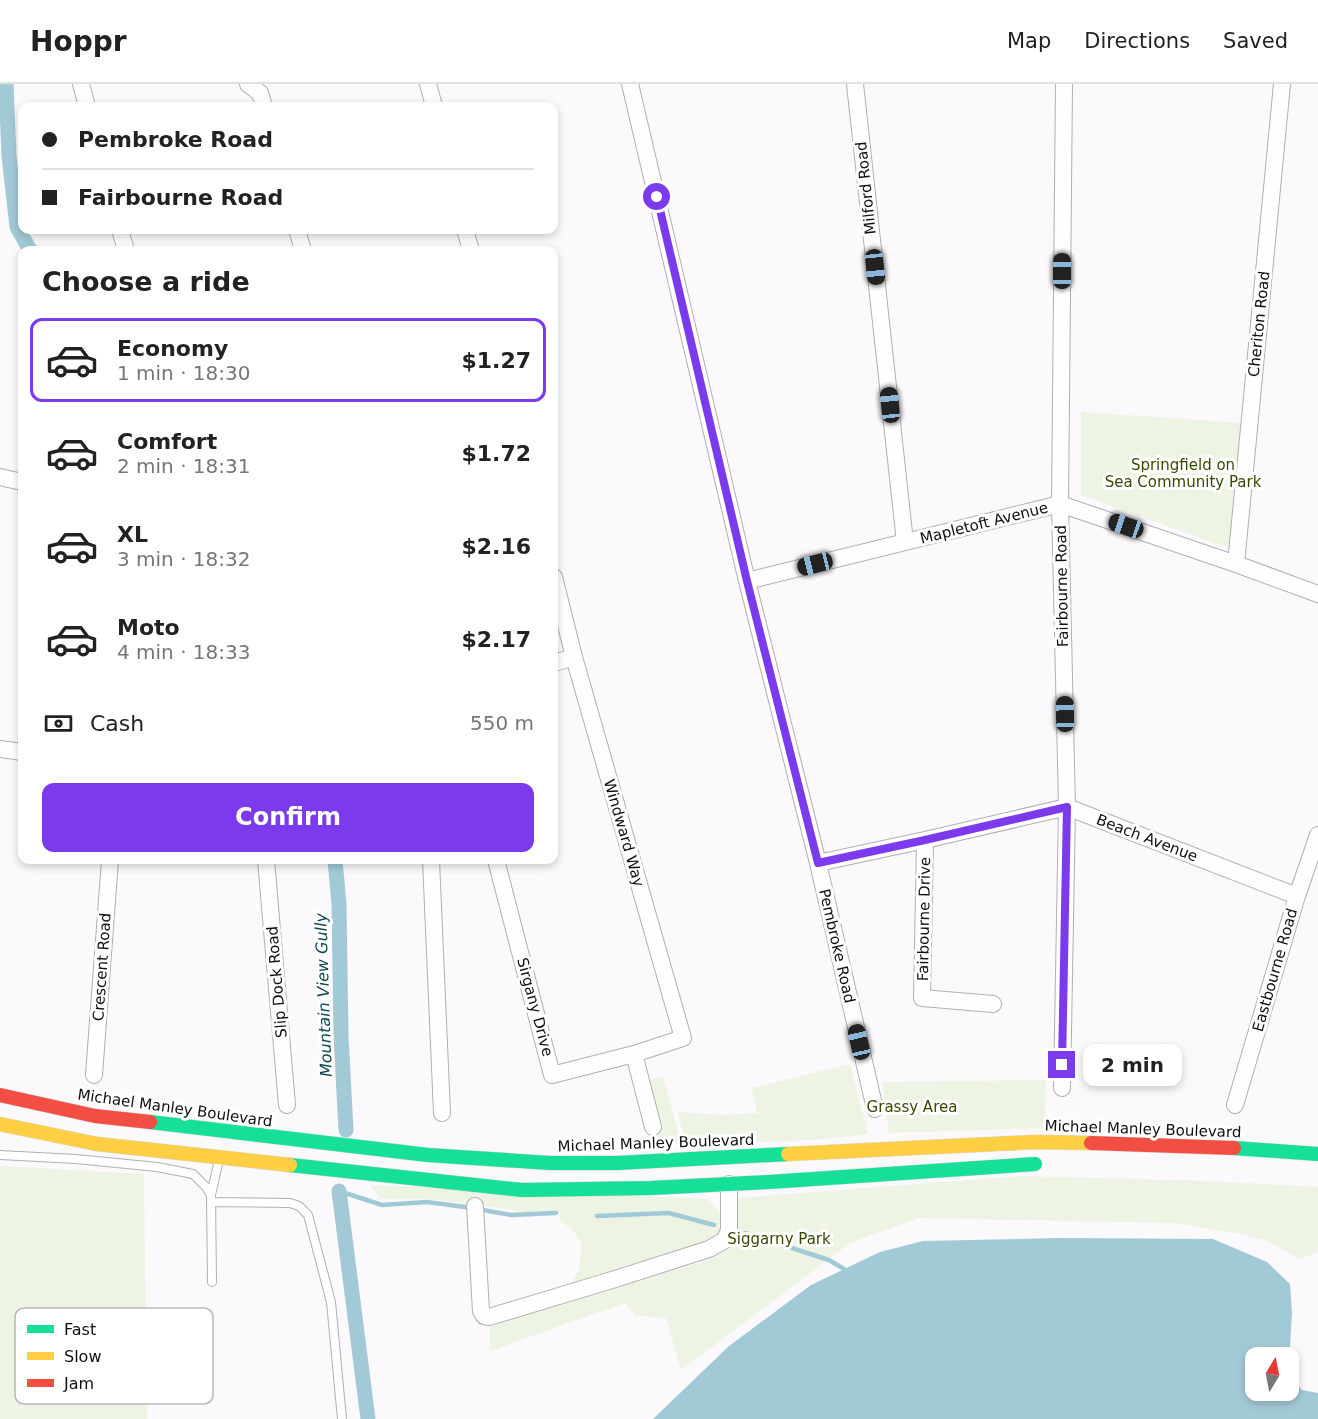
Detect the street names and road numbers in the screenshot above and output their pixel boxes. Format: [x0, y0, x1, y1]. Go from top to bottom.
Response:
street label: Milford Road [852, 141, 880, 235]
street label: Cheriton Road [1244, 270, 1274, 378]
street label: Mapletoft Avenue [918, 498, 1050, 548]
street label: Fairbourne Road [1052, 525, 1072, 647]
street label: Windward Way [600, 777, 648, 889]
street label: Beach Avenue [1094, 810, 1200, 866]
street label: Fairbourne Drive [914, 857, 934, 981]
street label: Pembroke Road [815, 887, 859, 1005]
street label: Eastbourne Road [1249, 906, 1301, 1034]
street label: Crescent Road [89, 912, 115, 1022]
street label: Slip Dock Road [263, 925, 291, 1039]
street label: Sirgany Drive [513, 956, 557, 1058]
street label: Michael Manley Boulevard [76, 1085, 274, 1131]
street label: Michael Manley Boulevard [1044, 1117, 1242, 1141]
street label: Michael Manley Boulevard [557, 1131, 755, 1155]

